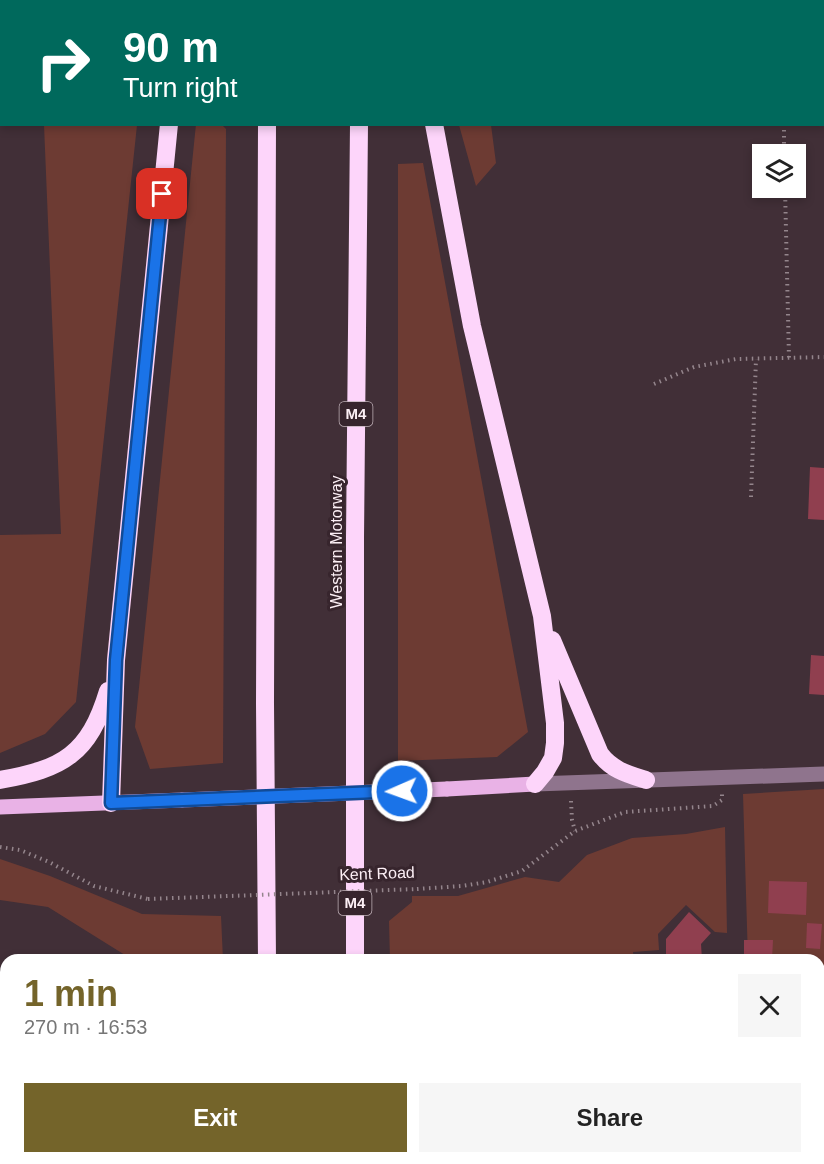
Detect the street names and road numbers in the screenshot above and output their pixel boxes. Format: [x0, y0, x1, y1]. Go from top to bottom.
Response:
road number: M4 [340, 402, 372, 426]
street label: Western Motorway [328, 475, 345, 609]
street label: Kent Road [339, 864, 415, 883]
road number: M4 [338, 891, 372, 915]

